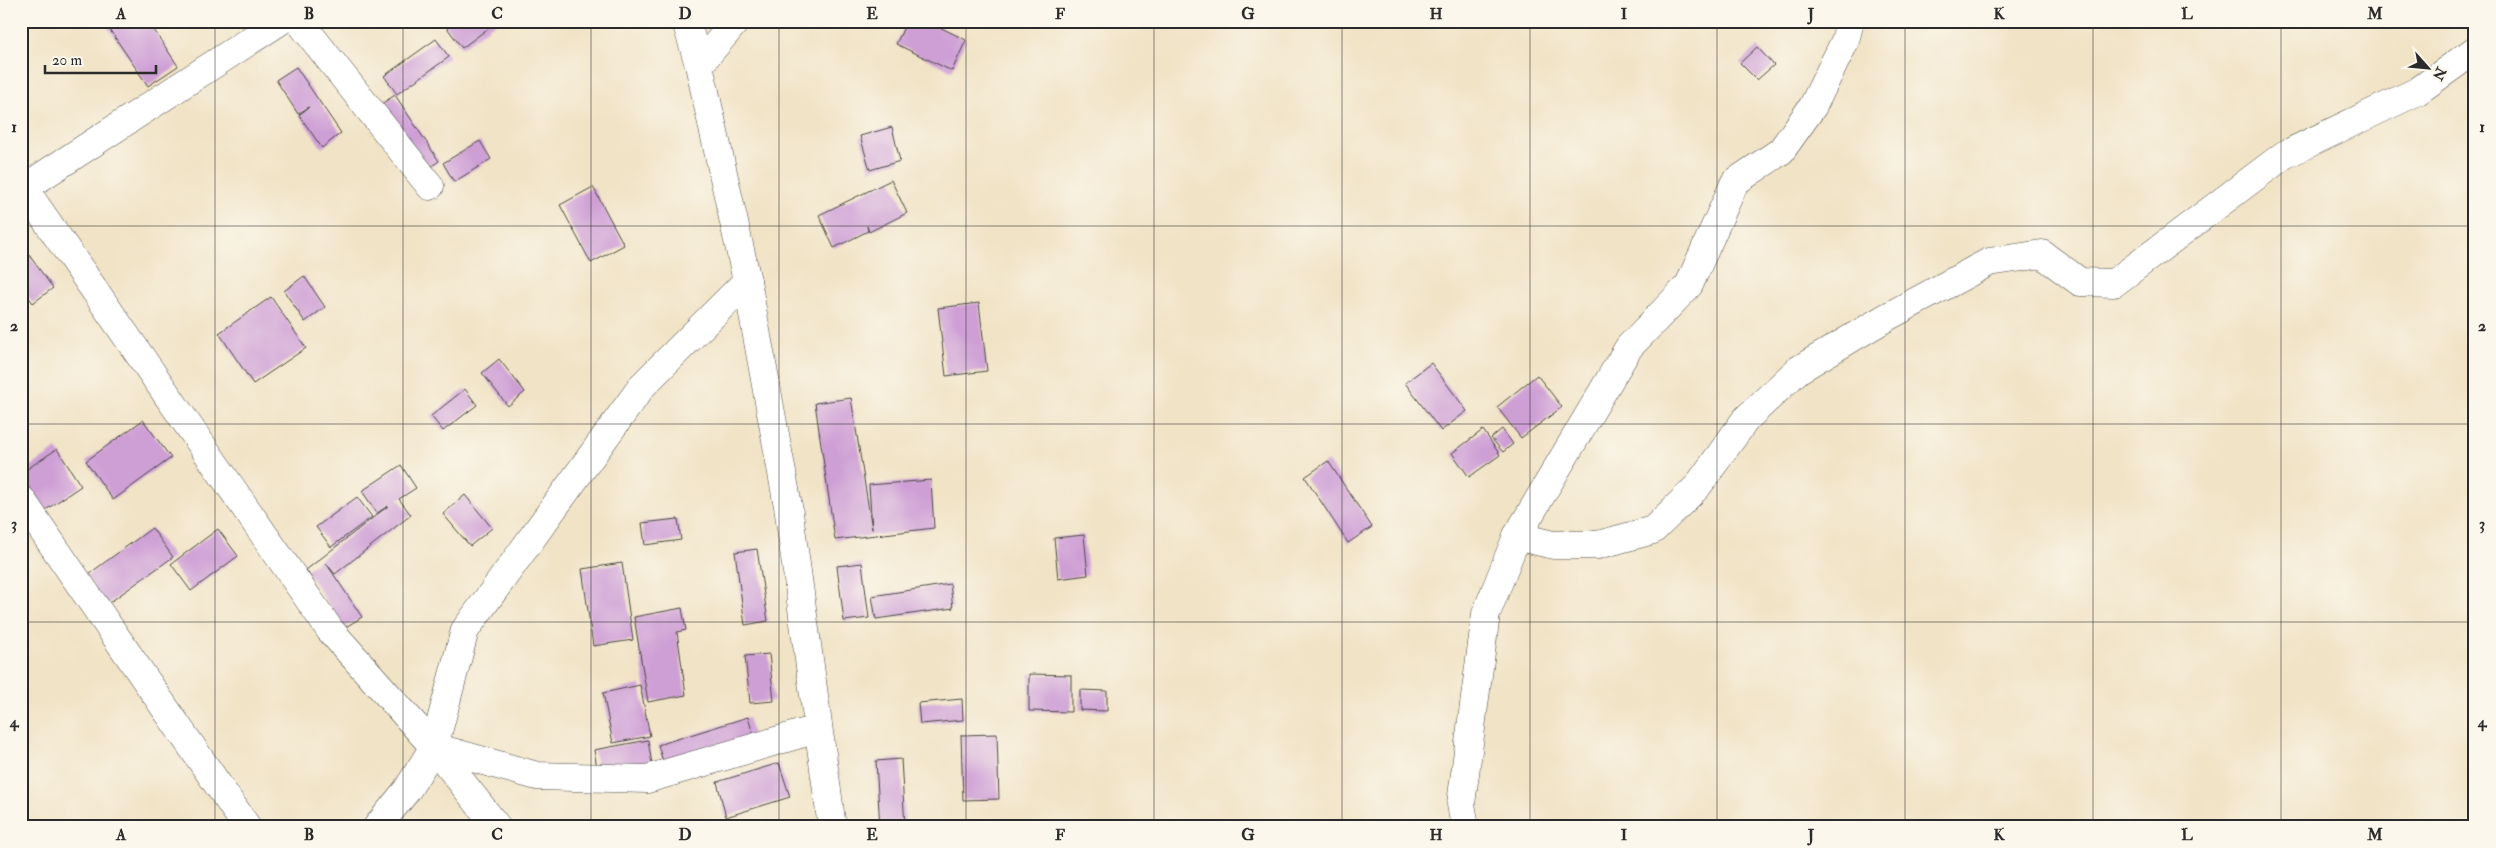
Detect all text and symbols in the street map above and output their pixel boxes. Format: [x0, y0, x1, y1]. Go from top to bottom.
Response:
text: A [115, 4, 127, 24]
text: B [304, 4, 314, 24]
text: C [491, 4, 503, 24]
text: D [678, 4, 692, 24]
text: E [866, 4, 878, 24]
text: F [1055, 4, 1065, 24]
text: G [1241, 4, 1255, 24]
text: H [1429, 4, 1443, 24]
text: I [1621, 4, 1628, 24]
text: J [1807, 4, 1815, 25]
text: K [1993, 4, 2005, 24]
text: L [2181, 4, 2193, 24]
text: M [2366, 4, 2383, 24]
scale bar [45, 42, 156, 74]
north arrow [2404, 42, 2454, 92]
text: 20 m [52, 51, 82, 70]
text: N [2429, 63, 2450, 84]
text: 1 [11, 117, 17, 137]
text: 1 [2479, 117, 2485, 137]
text: 2 [10, 316, 18, 336]
text: 2 [2478, 316, 2486, 336]
text: 3 [11, 514, 17, 534]
text: 3 [2479, 514, 2485, 534]
text: 4 [9, 712, 20, 732]
text: 4 [2477, 712, 2488, 732]
text: A [115, 825, 127, 845]
text: B [304, 825, 314, 845]
text: C [491, 825, 503, 845]
text: D [678, 825, 692, 845]
text: E [866, 825, 878, 845]
text: F [1055, 825, 1065, 845]
text: G [1241, 825, 1255, 845]
text: H [1429, 825, 1443, 845]
text: I [1621, 825, 1628, 845]
text: J [1807, 825, 1815, 846]
text: K [1993, 825, 2005, 845]
text: L [2181, 825, 2193, 845]
text: M [2366, 825, 2383, 845]

